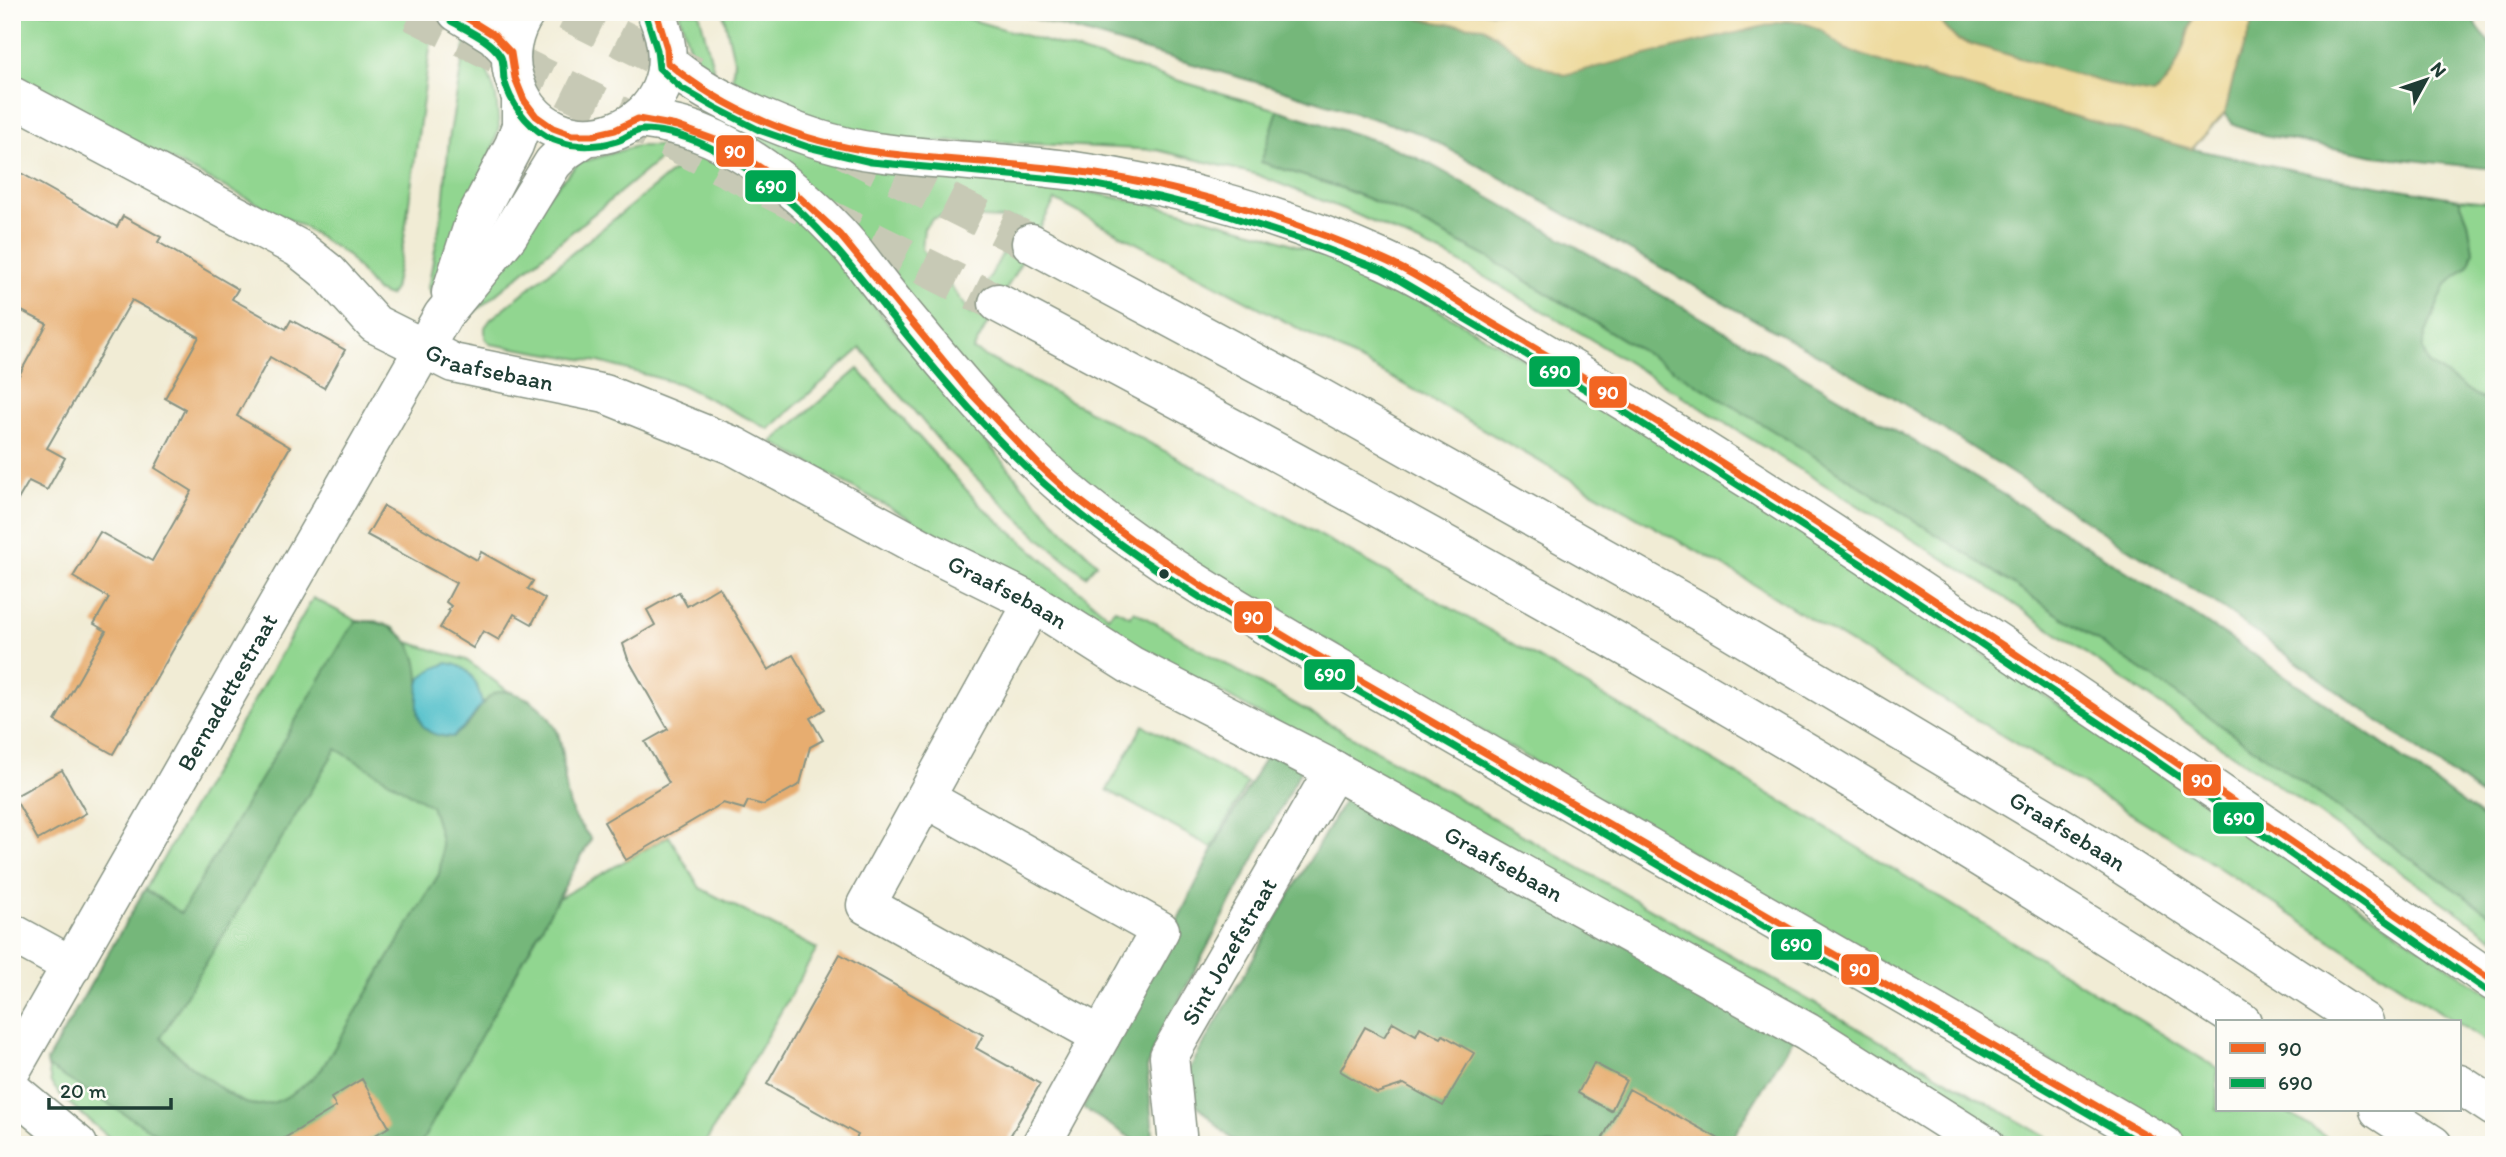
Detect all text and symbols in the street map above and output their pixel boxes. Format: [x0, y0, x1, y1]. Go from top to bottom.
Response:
north arrow [2390, 46, 2460, 116]
text: N [2426, 57, 2452, 82]
line badge: 90 [715, 134, 755, 168]
text: 90 [724, 140, 746, 163]
line badge: 690 [744, 169, 797, 203]
text: 690 [755, 175, 787, 198]
street label: Graafsebaan [420, 336, 556, 397]
line badge: 690 [1528, 355, 1581, 388]
text: 690 [1539, 360, 1571, 383]
line badge: 90 [1588, 375, 1628, 409]
text: 90 [1597, 381, 1619, 404]
street label: Graafsebaan [943, 548, 1073, 635]
unlabelled marker [1157, 567, 1171, 581]
line badge: 90 [1233, 600, 1273, 634]
text: 90 [1242, 606, 1264, 629]
street label: Bernadettestraat [170, 608, 283, 776]
line badge: 690 [1303, 658, 1356, 691]
text: 690 [1314, 663, 1346, 686]
line badge: 90 [2182, 763, 2222, 797]
text: 90 [2191, 769, 2213, 792]
street label: Graafsebaan [2004, 784, 2132, 877]
line badge: 690 [2212, 801, 2265, 835]
text: 690 [2223, 807, 2255, 830]
street label: Graafsebaan [1439, 819, 1569, 908]
street label: Sint Jozefstraat [1175, 872, 1283, 1030]
line badge: 690 [1770, 928, 1823, 961]
text: 690 [1780, 933, 1812, 956]
line badge: 90 [1840, 953, 1880, 986]
text: 90 [1849, 958, 1871, 981]
legend [2216, 1020, 2460, 1112]
text: 90 [2278, 1036, 2302, 1061]
scale bar [49, 1066, 172, 1110]
text: 690 [2278, 1070, 2313, 1095]
text: 20 m [60, 1078, 107, 1103]

